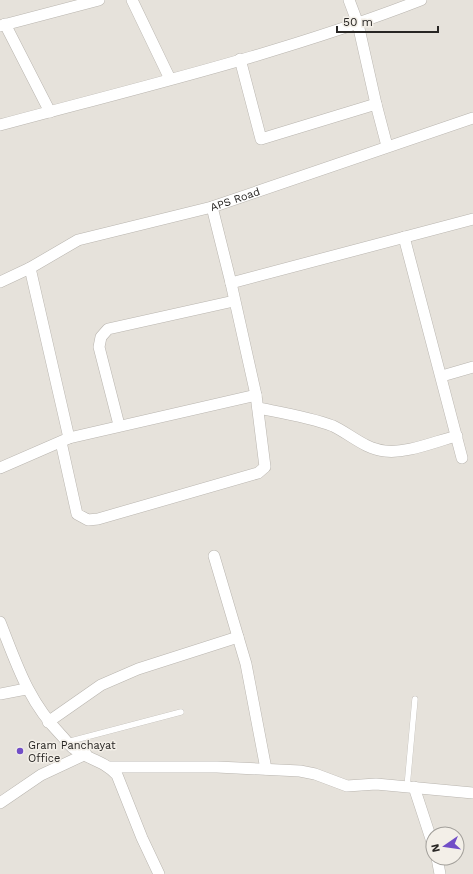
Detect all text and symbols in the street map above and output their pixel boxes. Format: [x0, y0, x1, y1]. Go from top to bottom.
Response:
scale bar [337, 8, 438, 34]
text: 50 m [343, 15, 373, 29]
street label: APS Road [209, 185, 262, 214]
place label: Gram Panchayat Office [28, 739, 116, 765]
marker: Gram Panchayat Office [15, 746, 25, 756]
north arrow [425, 826, 465, 866]
text: N [428, 843, 443, 854]

